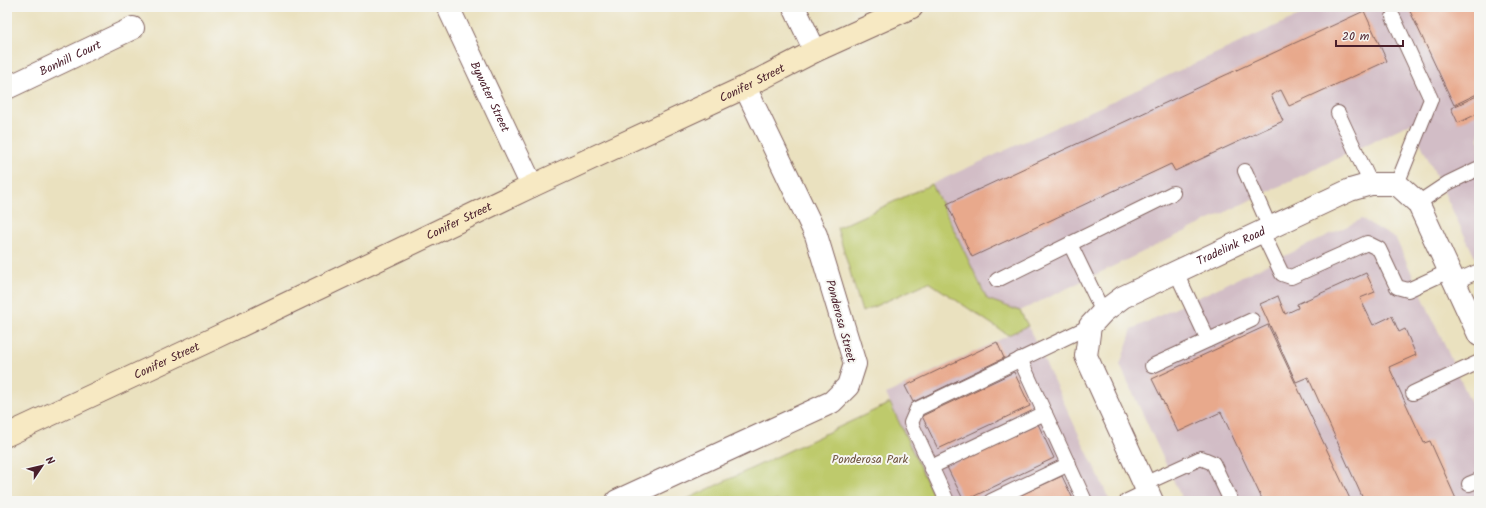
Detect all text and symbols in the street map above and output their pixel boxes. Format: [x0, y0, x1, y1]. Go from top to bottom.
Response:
scale bar [1336, 22, 1403, 48]
text: 20 m [1342, 27, 1370, 46]
street label: Bonhill Court [36, 35, 105, 81]
street label: Bywater Street [465, 58, 515, 136]
street label: Conifer Street [716, 59, 789, 108]
street label: Conifer Street [423, 197, 496, 245]
street label: Tradelink Road [1194, 222, 1270, 271]
street label: Ponderosa Street [820, 278, 861, 365]
street label: Conifer Street [130, 337, 203, 385]
north arrow [22, 446, 62, 486]
park label: Ponderosa Park [832, 450, 909, 469]
text: N [40, 453, 59, 469]

